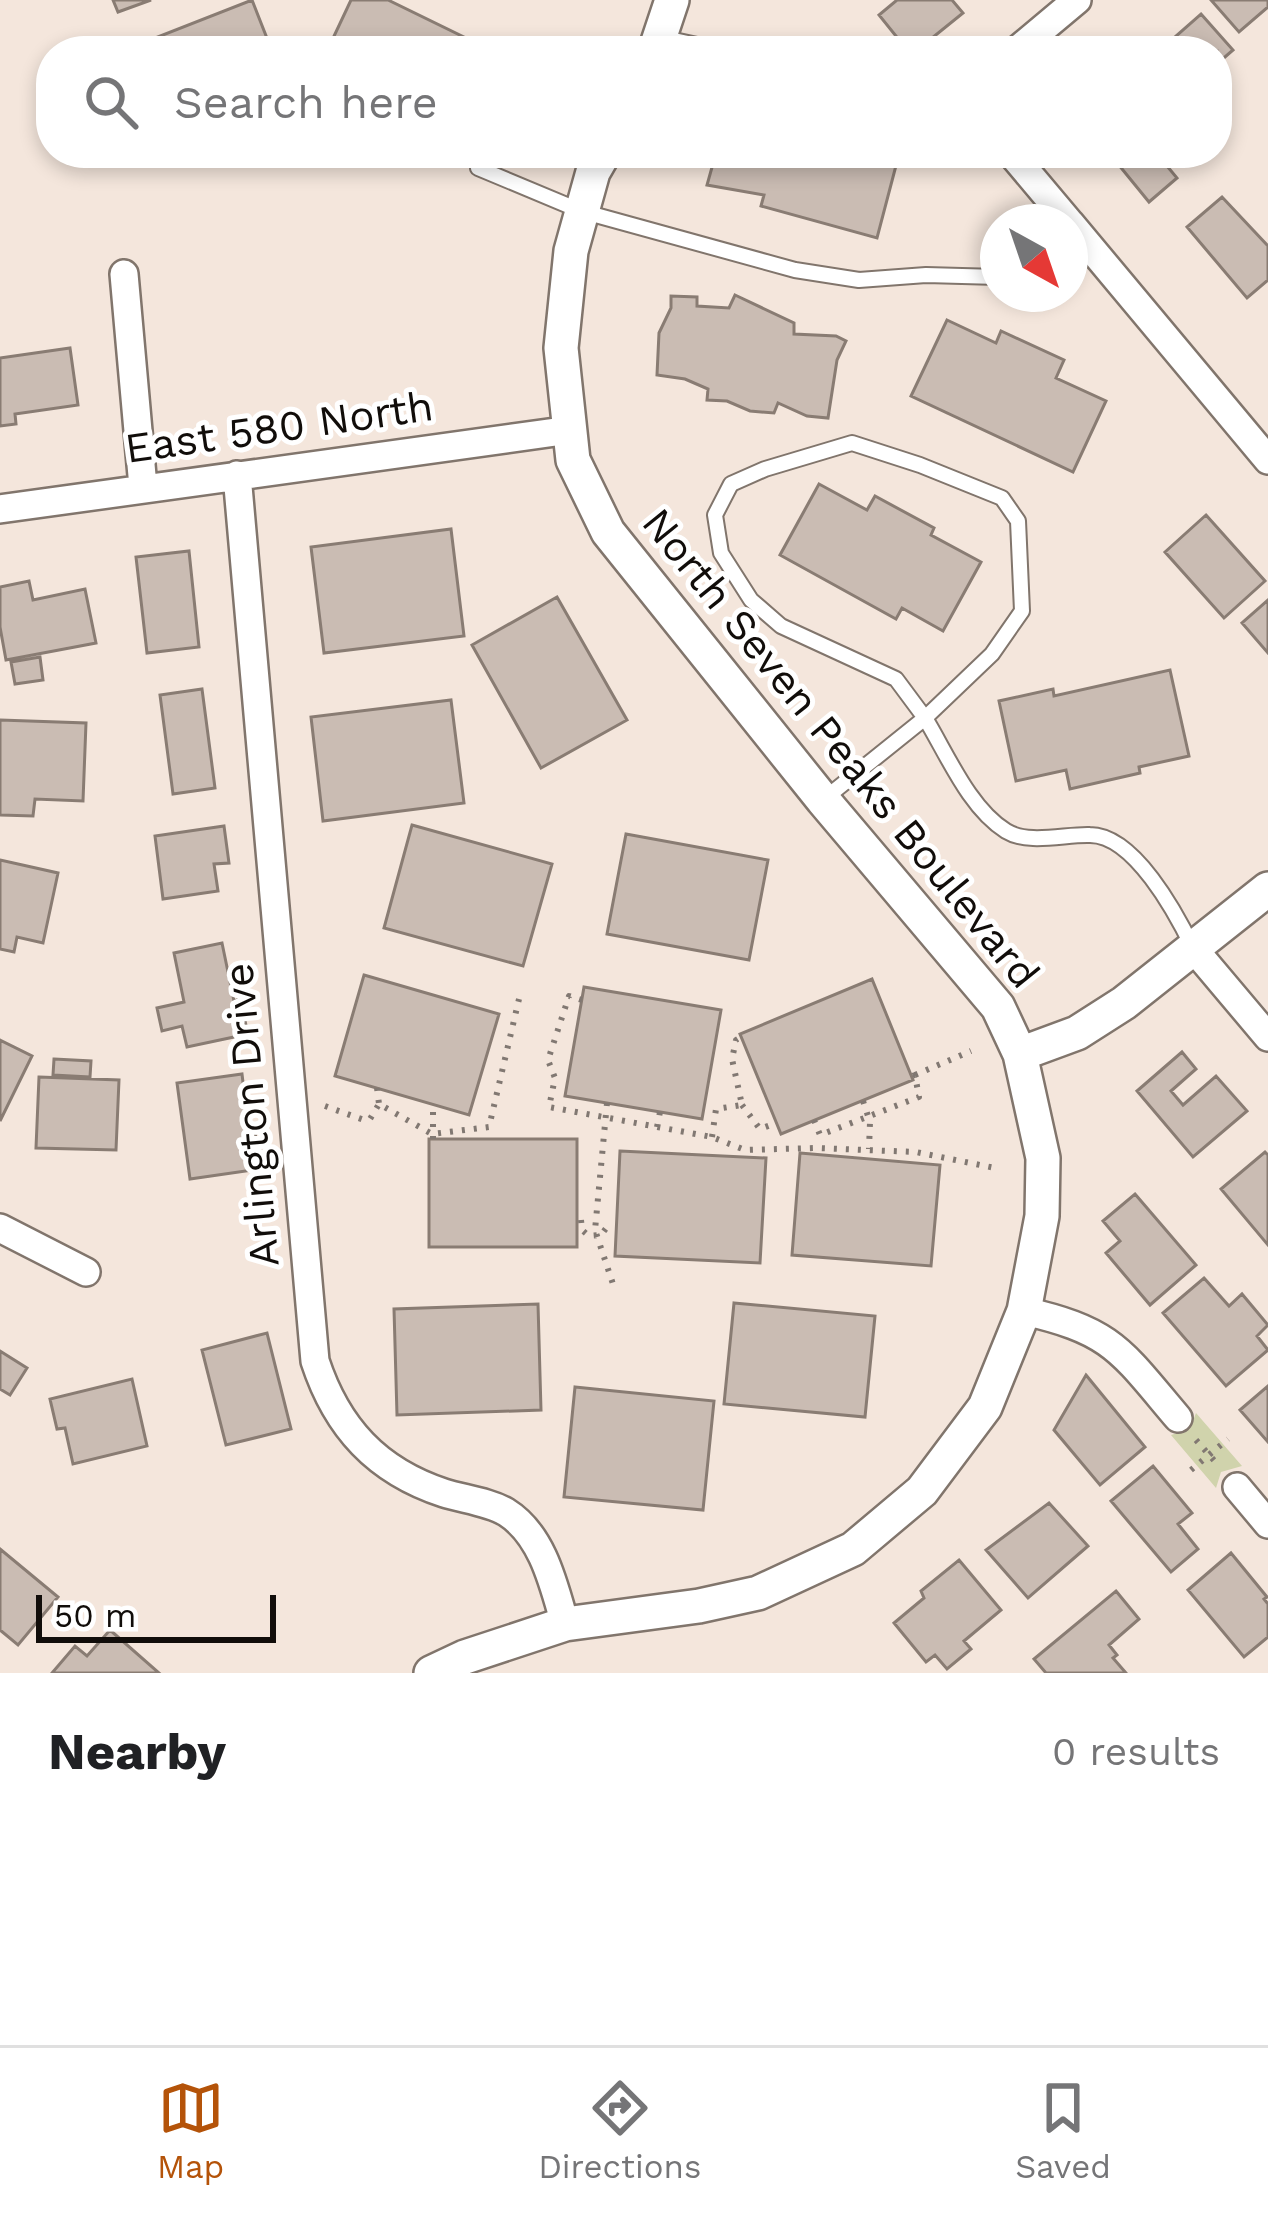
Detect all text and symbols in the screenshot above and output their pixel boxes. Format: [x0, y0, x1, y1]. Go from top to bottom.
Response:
search box [36, 36, 1232, 168]
icon: search [78, 69, 144, 135]
text: Search here [174, 76, 438, 129]
north arrow [980, 204, 1088, 312]
street label: East 580 North [122, 381, 436, 473]
street label: North Seven Peaks Boulevard [632, 498, 1050, 998]
street label: Arlington Drive [213, 961, 289, 1269]
scale bar [36, 1589, 276, 1642]
text: 50 m [54, 1596, 136, 1635]
text: Nearby [48, 1722, 226, 1781]
text: 0 results [1052, 1729, 1220, 1774]
tab: Map [157, 2075, 224, 2186]
tab: Directions [538, 2075, 701, 2186]
tab: Saved [1015, 2075, 1111, 2186]

